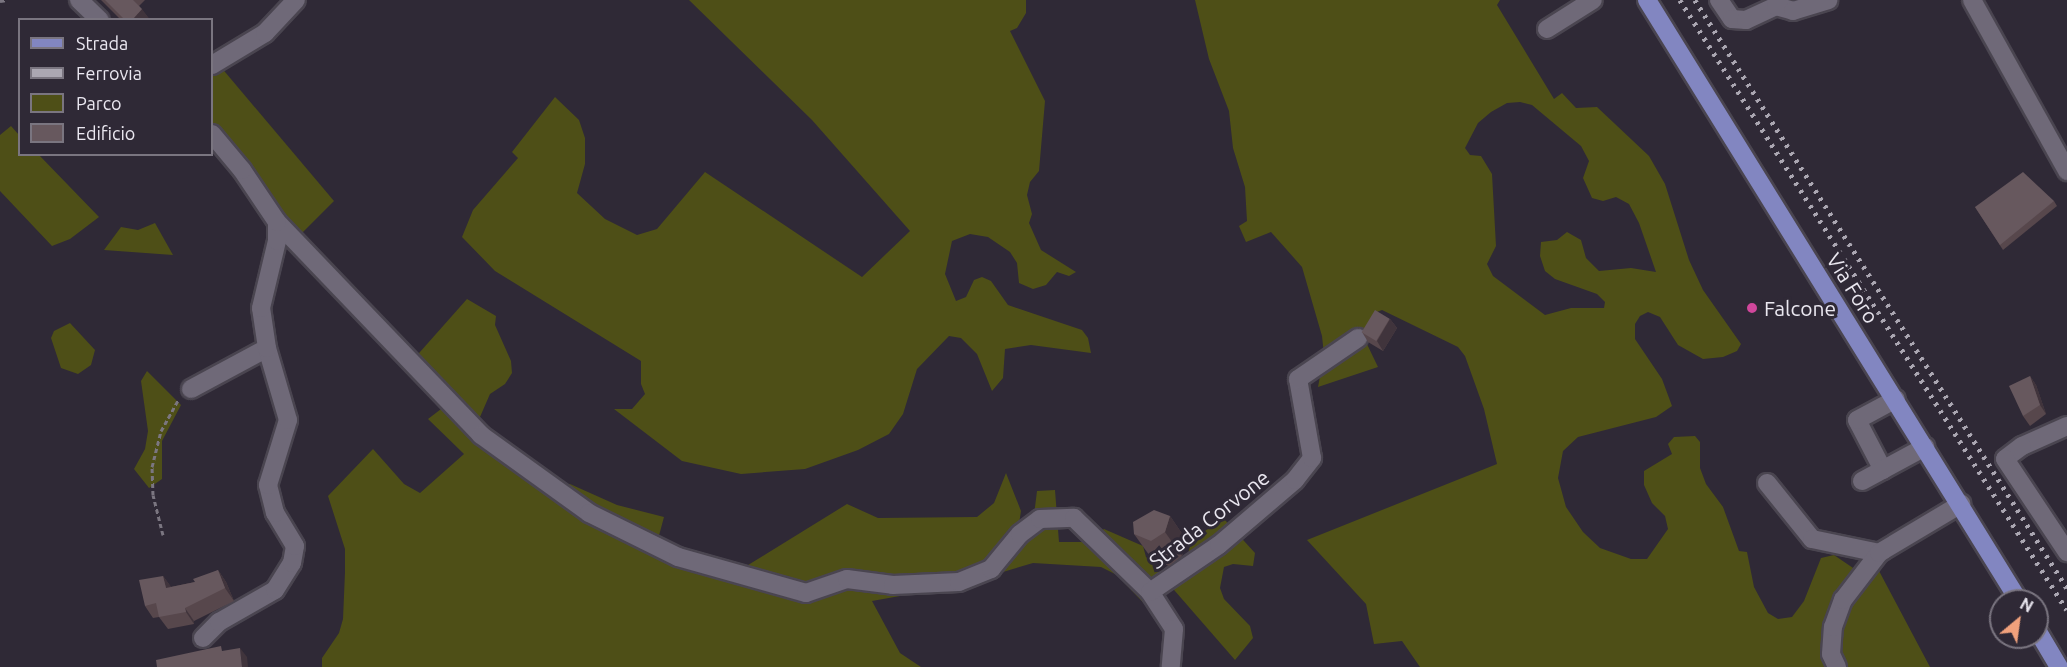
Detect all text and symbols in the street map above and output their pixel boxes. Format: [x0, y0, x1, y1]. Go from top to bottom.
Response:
legend [18, 18, 213, 156]
text: Strada [76, 33, 128, 53]
text: Ferrovia [76, 63, 142, 83]
text: Parco [76, 93, 122, 113]
text: Edificio [76, 123, 135, 143]
street label: Via Foro [1822, 248, 1884, 328]
place label: Falcone [1764, 295, 1836, 321]
marker: Falcone [1745, 301, 1759, 315]
street label: Strada Corvone [1144, 464, 1274, 574]
north arrow [1989, 589, 2049, 649]
text: N [2017, 594, 2036, 616]

